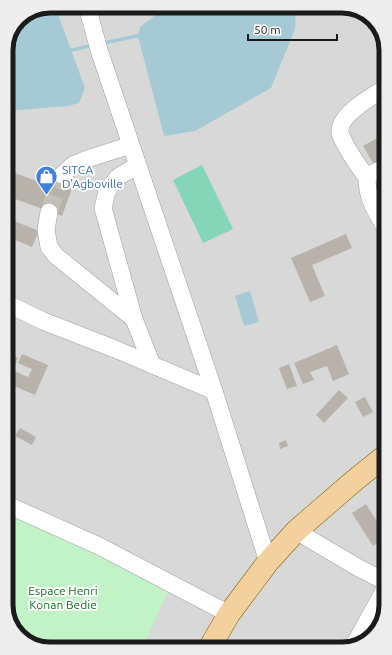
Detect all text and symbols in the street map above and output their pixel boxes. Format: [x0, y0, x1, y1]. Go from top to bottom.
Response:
scale bar [248, 16, 337, 42]
text: 50 m [254, 23, 281, 36]
shop icon: SITCA D'Agboville [33, 163, 59, 196]
place label: SITCA D'Agboville [62, 163, 123, 190]
park label: Espace Henri Konan Bedie [28, 584, 98, 611]

